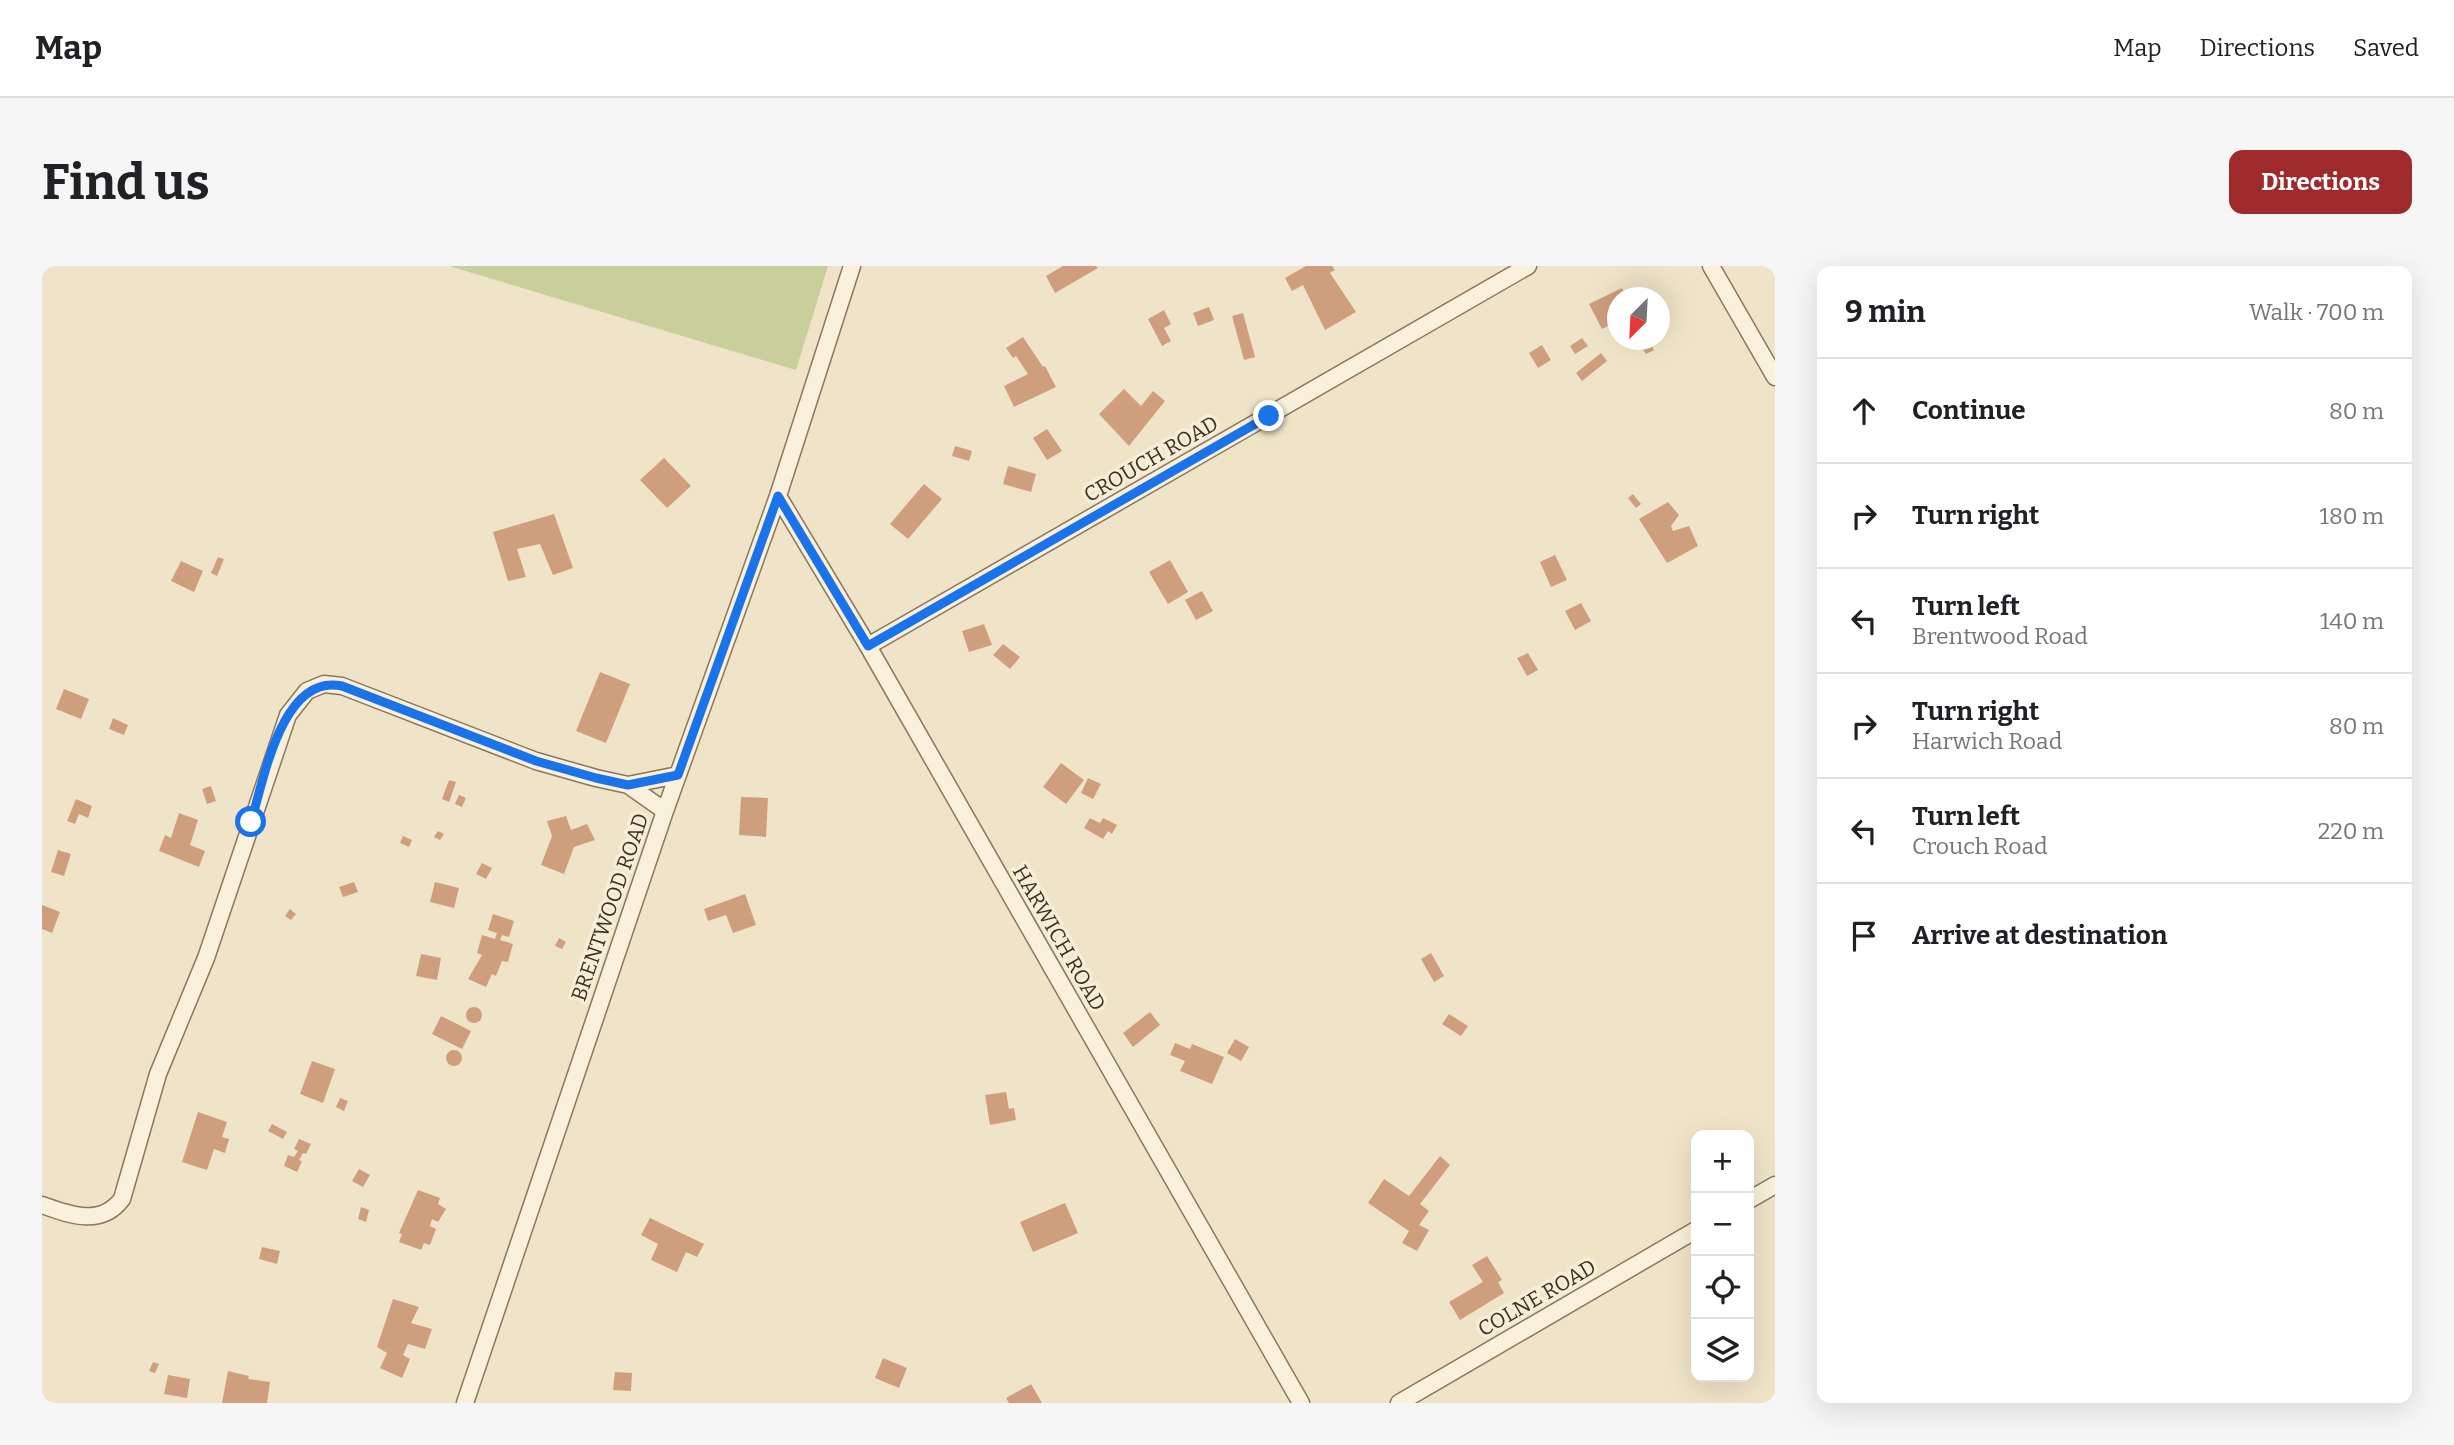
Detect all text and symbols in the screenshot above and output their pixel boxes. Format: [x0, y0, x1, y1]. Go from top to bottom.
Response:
text: Map [35, 28, 102, 68]
text: Map [2113, 34, 2162, 62]
text: Directions [2200, 34, 2315, 62]
text: Saved [2353, 34, 2419, 62]
button: Directions [2229, 150, 2412, 214]
text: Find us [42, 153, 210, 212]
north arrow [1607, 287, 1670, 350]
text: 9 min [1845, 294, 1926, 330]
text: Walk · 700 m [2249, 298, 2384, 326]
icon: ahead [1845, 392, 1883, 430]
text: Continue [1912, 395, 2026, 426]
text: 80 m [2329, 397, 2384, 425]
route end [1253, 400, 1284, 431]
street label: CROUCH ROAD [1079, 410, 1223, 508]
icon: right [1845, 497, 1883, 535]
text: Turn right [1912, 500, 2039, 531]
text: 180 m [2320, 502, 2384, 530]
text: Turn left [1912, 591, 2020, 622]
icon: left [1845, 602, 1883, 640]
text: 140 m [2320, 607, 2384, 635]
text: Brentwood Road [1912, 622, 2088, 650]
text: Turn right [1912, 696, 2039, 727]
icon: right [1845, 707, 1883, 745]
text: 80 m [2329, 712, 2384, 740]
text: Harwich Road [1912, 727, 2062, 755]
text: Turn left [1912, 801, 2020, 832]
route start [235, 806, 266, 837]
street label: BRENTWOOD ROAD [566, 810, 654, 1004]
icon: left [1845, 812, 1883, 850]
text: 220 m [2318, 817, 2384, 845]
text: Crouch Road [1912, 832, 2048, 860]
street label: HARWICH ROAD [1007, 861, 1111, 1015]
icon: arrive [1845, 917, 1883, 955]
text: Arrive at destination [1912, 920, 2167, 951]
map controls [1691, 1130, 1754, 1382]
button: + [1691, 1130, 1754, 1193]
button: − [1691, 1193, 1754, 1256]
street label: COLNE ROAD [1473, 1254, 1601, 1342]
button: locate [1691, 1256, 1754, 1319]
button: layers [1691, 1319, 1754, 1382]

